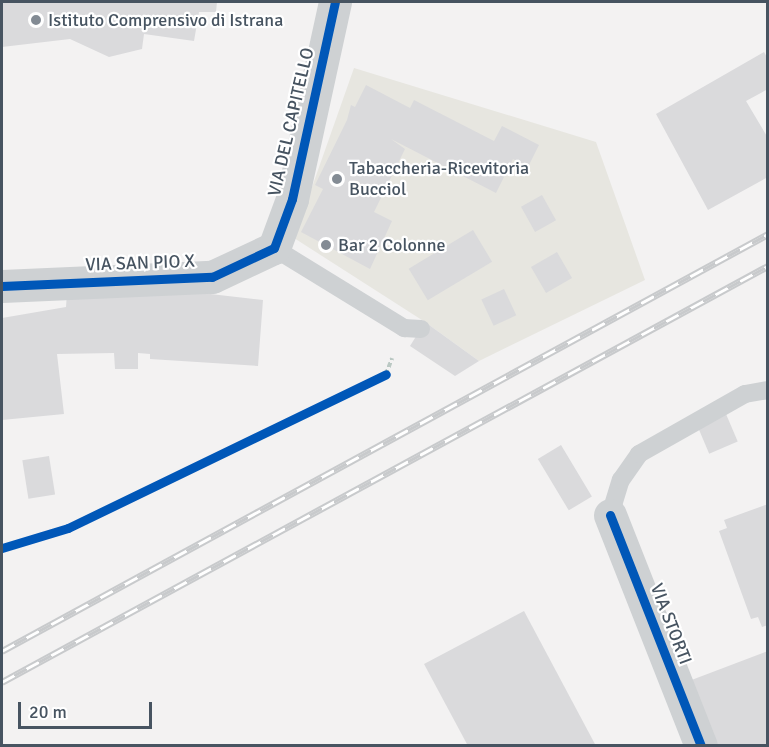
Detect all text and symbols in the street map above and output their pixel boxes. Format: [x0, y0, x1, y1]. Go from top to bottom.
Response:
place label: Istituto Comprensivo di Istrana [48, 9, 283, 31]
marker: Istituto Comprensivo di Istrana [29, 13, 43, 27]
street label: VIA DEL CAPITELLO [263, 46, 319, 198]
place label: Tabaccheria-Ricevitoria Bucciol [349, 158, 529, 201]
marker: Tabaccheria-Ricevitoria Bucciol [330, 172, 344, 186]
place label: Bar 2 Colonne [338, 234, 445, 256]
marker: Bar 2 Colonne [319, 238, 333, 252]
street label: VIA SAN PIO X [85, 250, 195, 276]
street label: VIA STORTI [646, 580, 696, 668]
scale bar [21, 690, 154, 728]
text: 20 m [29, 701, 67, 723]

